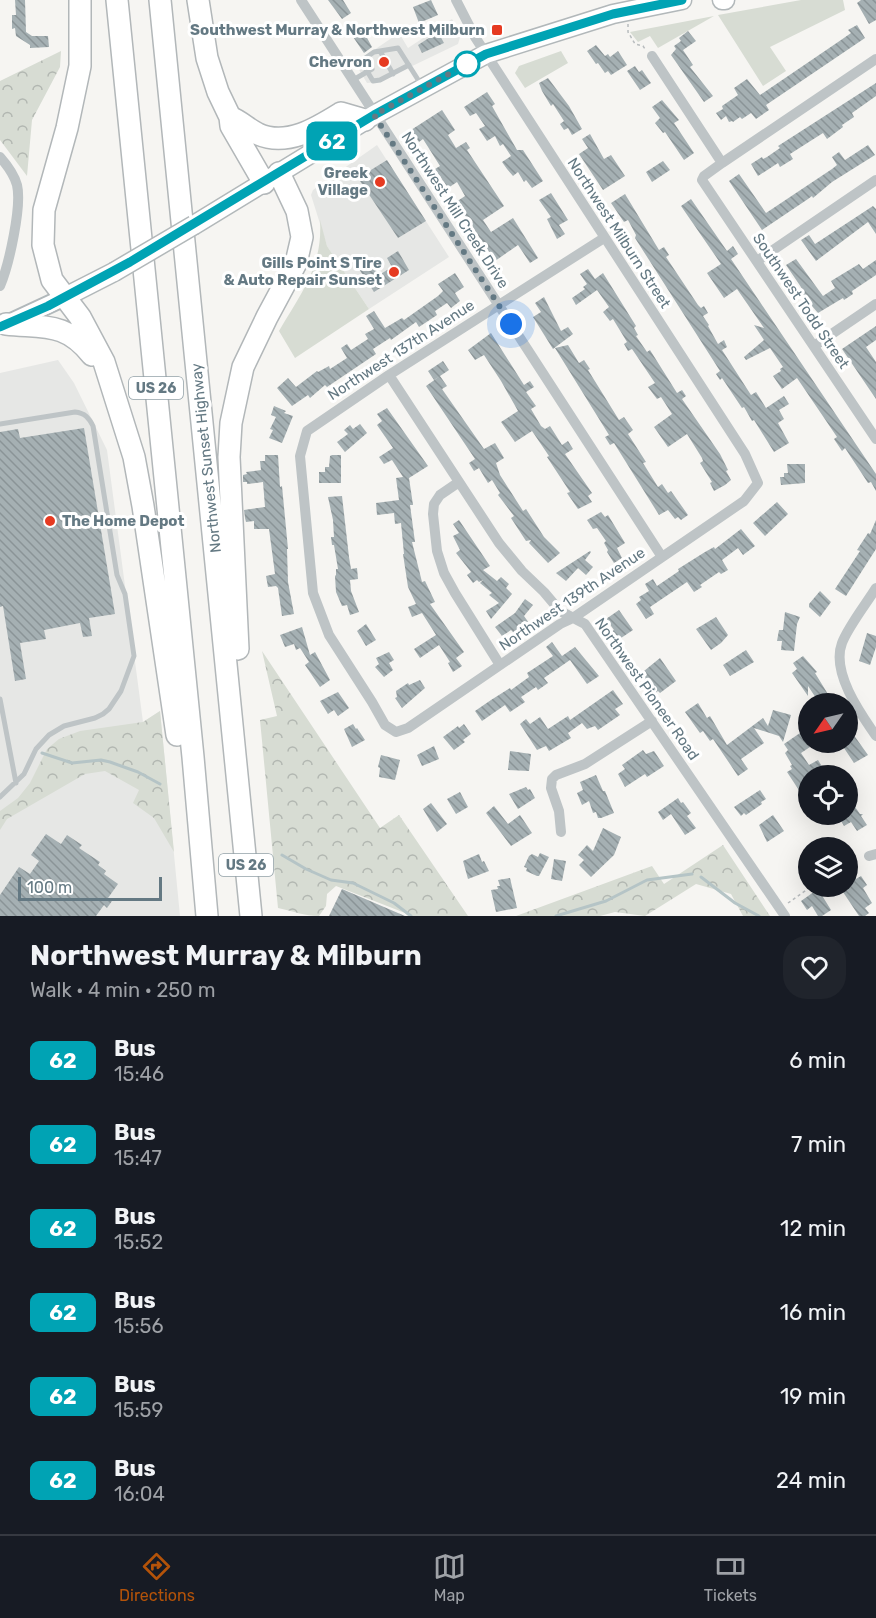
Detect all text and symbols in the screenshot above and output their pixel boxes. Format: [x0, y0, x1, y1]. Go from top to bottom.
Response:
place label: Southwest Murray & Northwest Milburn [190, 21, 485, 39]
marker: Southwest Murray & Northwest Milburn [490, 23, 504, 37]
unlabelled marker [454, 51, 480, 77]
place label: Chevron [309, 53, 372, 71]
marker: Chevron [377, 55, 391, 69]
line badge: 62 [305, 122, 359, 160]
street label: Northwest Mill Creek Drive [398, 128, 512, 292]
text: 62 [318, 129, 346, 154]
street label: Northwest Milburn Street [564, 154, 675, 312]
place label: Greek Village [318, 164, 368, 199]
marker: Greek Village [373, 175, 387, 189]
street label: Southwest Todd Street [749, 230, 853, 372]
place label: Gills Point S Tire & Auto Repair Sunset [224, 254, 382, 289]
marker: Gills Point S Tire & Auto Repair Sunset [387, 265, 401, 279]
street label: Northwest 137th Avenue [324, 296, 478, 404]
your location [496, 309, 526, 339]
street label: Northwest Sunset Highway [187, 362, 225, 554]
road number: US 26 [129, 377, 183, 399]
place label: The Home Depot [62, 512, 185, 530]
marker: The Home Depot [43, 514, 57, 528]
street label: Northwest 139th Avenue [496, 543, 648, 655]
street label: Northwest Pioneer Road [591, 614, 703, 764]
north arrow [798, 693, 858, 753]
map controls [798, 693, 858, 897]
button: locate [798, 765, 858, 825]
button: layers [798, 837, 858, 897]
road number: US 26 [219, 854, 273, 876]
scale bar [18, 874, 162, 902]
text: 100 m [27, 878, 72, 897]
button: heart [783, 936, 846, 999]
text: Northwest Murray & Milburn [30, 939, 422, 972]
text: Walk · 4 min · 250 m [30, 978, 215, 1002]
text: Bus [114, 1035, 156, 1062]
text: 6 min [789, 1047, 846, 1074]
text: 62 [49, 1048, 77, 1073]
text: 15:46 [114, 1062, 164, 1086]
text: Bus [114, 1119, 156, 1146]
text: 7 min [791, 1131, 846, 1158]
text: 62 [49, 1132, 77, 1157]
text: 15:47 [114, 1146, 162, 1170]
text: Bus [114, 1203, 156, 1230]
text: 12 min [780, 1215, 846, 1242]
text: 62 [49, 1216, 77, 1241]
text: 15:52 [114, 1230, 163, 1254]
text: Bus [114, 1287, 156, 1314]
text: 16 min [780, 1299, 846, 1326]
text: 62 [49, 1300, 77, 1325]
text: 15:56 [114, 1314, 164, 1338]
text: Bus [114, 1371, 156, 1398]
text: 19 min [780, 1383, 846, 1410]
text: 62 [49, 1384, 77, 1409]
text: 15:59 [114, 1398, 163, 1422]
text: Bus [114, 1455, 156, 1482]
text: 24 min [776, 1467, 846, 1494]
text: 62 [49, 1468, 77, 1493]
text: 16:04 [114, 1482, 165, 1506]
tab: Directions [119, 1550, 195, 1605]
tab: Map [433, 1550, 466, 1605]
tab: Tickets [704, 1550, 757, 1605]

